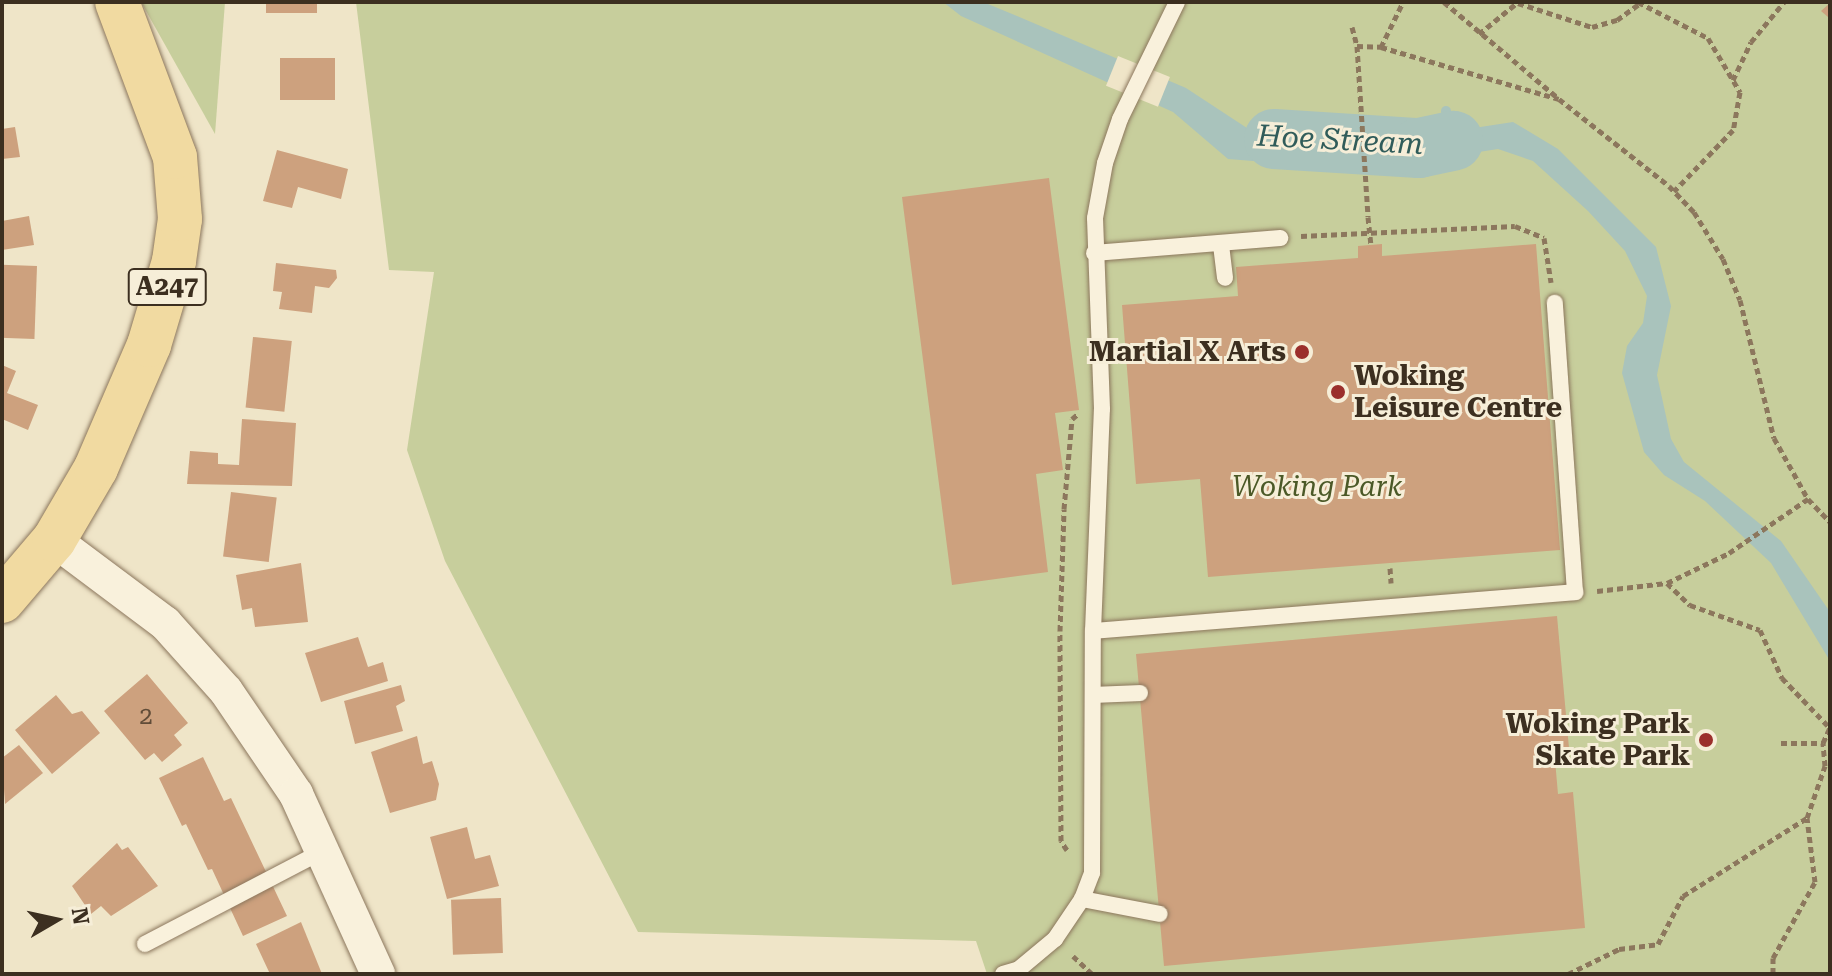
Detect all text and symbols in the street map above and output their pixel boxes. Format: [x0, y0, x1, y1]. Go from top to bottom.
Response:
water label: Hoe Stream [1256, 118, 1424, 162]
road number: A247 [127, 265, 207, 309]
place label: Martial X Arts [1089, 335, 1286, 369]
marker: Martial X Arts [1293, 343, 1311, 361]
place label: Woking Leisure Centre [1354, 359, 1562, 425]
marker: Woking Leisure Centre [1329, 383, 1347, 401]
park label: Woking Park [1232, 470, 1402, 504]
house number: 2 [139, 703, 153, 731]
place label: Woking Park Skate Park [1505, 707, 1690, 773]
marker: Woking Park Skate Park [1697, 731, 1715, 749]
north arrow [16, 880, 96, 960]
text: N [67, 906, 94, 926]

